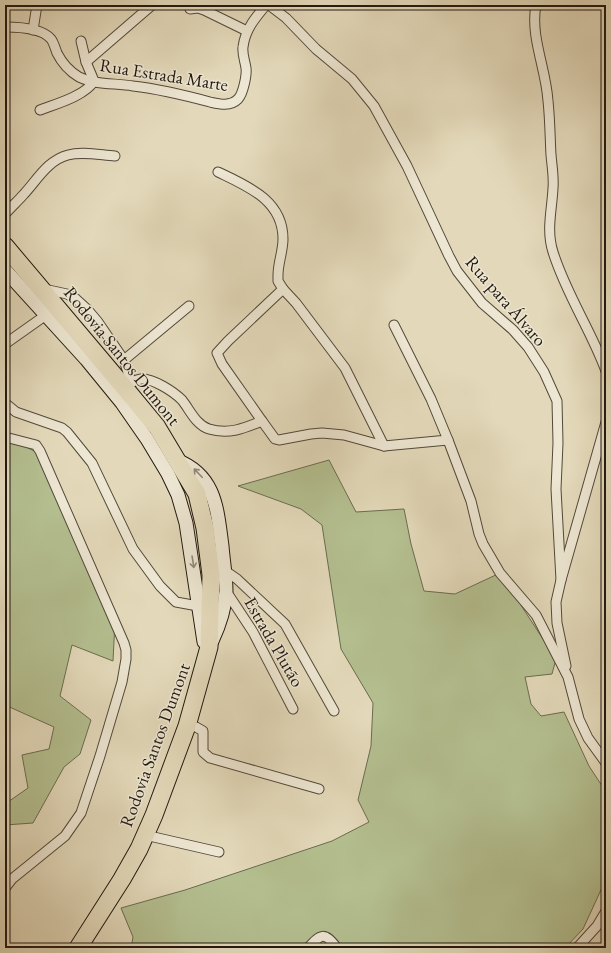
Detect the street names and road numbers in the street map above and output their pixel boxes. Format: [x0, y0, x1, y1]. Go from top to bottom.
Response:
street label: Rua Estrada Marte [98, 53, 230, 96]
street label: Rua para Álvaro [461, 251, 552, 351]
street label: Rodovia Santos Dumont [59, 281, 186, 430]
street label: Estrada Plutão [239, 593, 309, 691]
street label: Rodovia Santos Dumont [114, 659, 195, 830]

